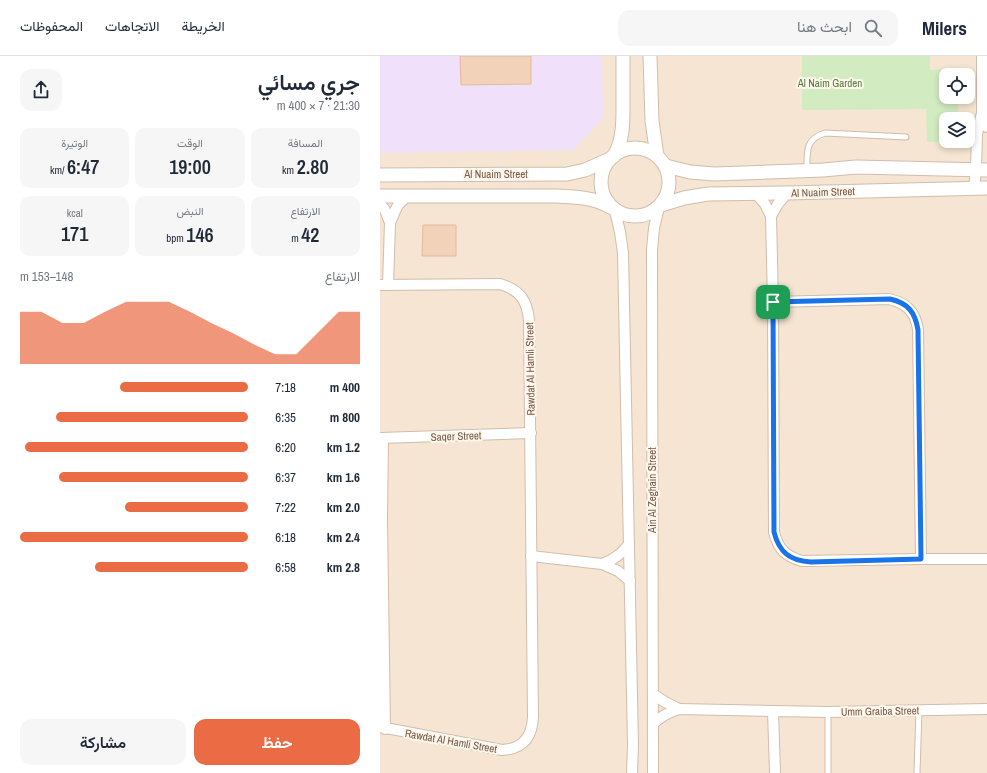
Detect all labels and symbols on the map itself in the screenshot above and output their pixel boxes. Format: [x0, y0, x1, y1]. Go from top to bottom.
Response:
park label: Al Naim Garden [797, 76, 862, 90]
street label: Al Nuaim Street [463, 167, 528, 181]
street label: Al Nuaim Street [790, 184, 856, 200]
pin [756, 285, 790, 319]
street label: Rawdat Al Hamli Street [522, 322, 538, 416]
street label: Saqer Street [430, 428, 482, 444]
street label: Ain Al Zeghain Street [645, 447, 659, 534]
street label: Umm Graiba Street [841, 703, 920, 719]
street label: Rawdat Al Hamli Street [404, 726, 499, 756]

